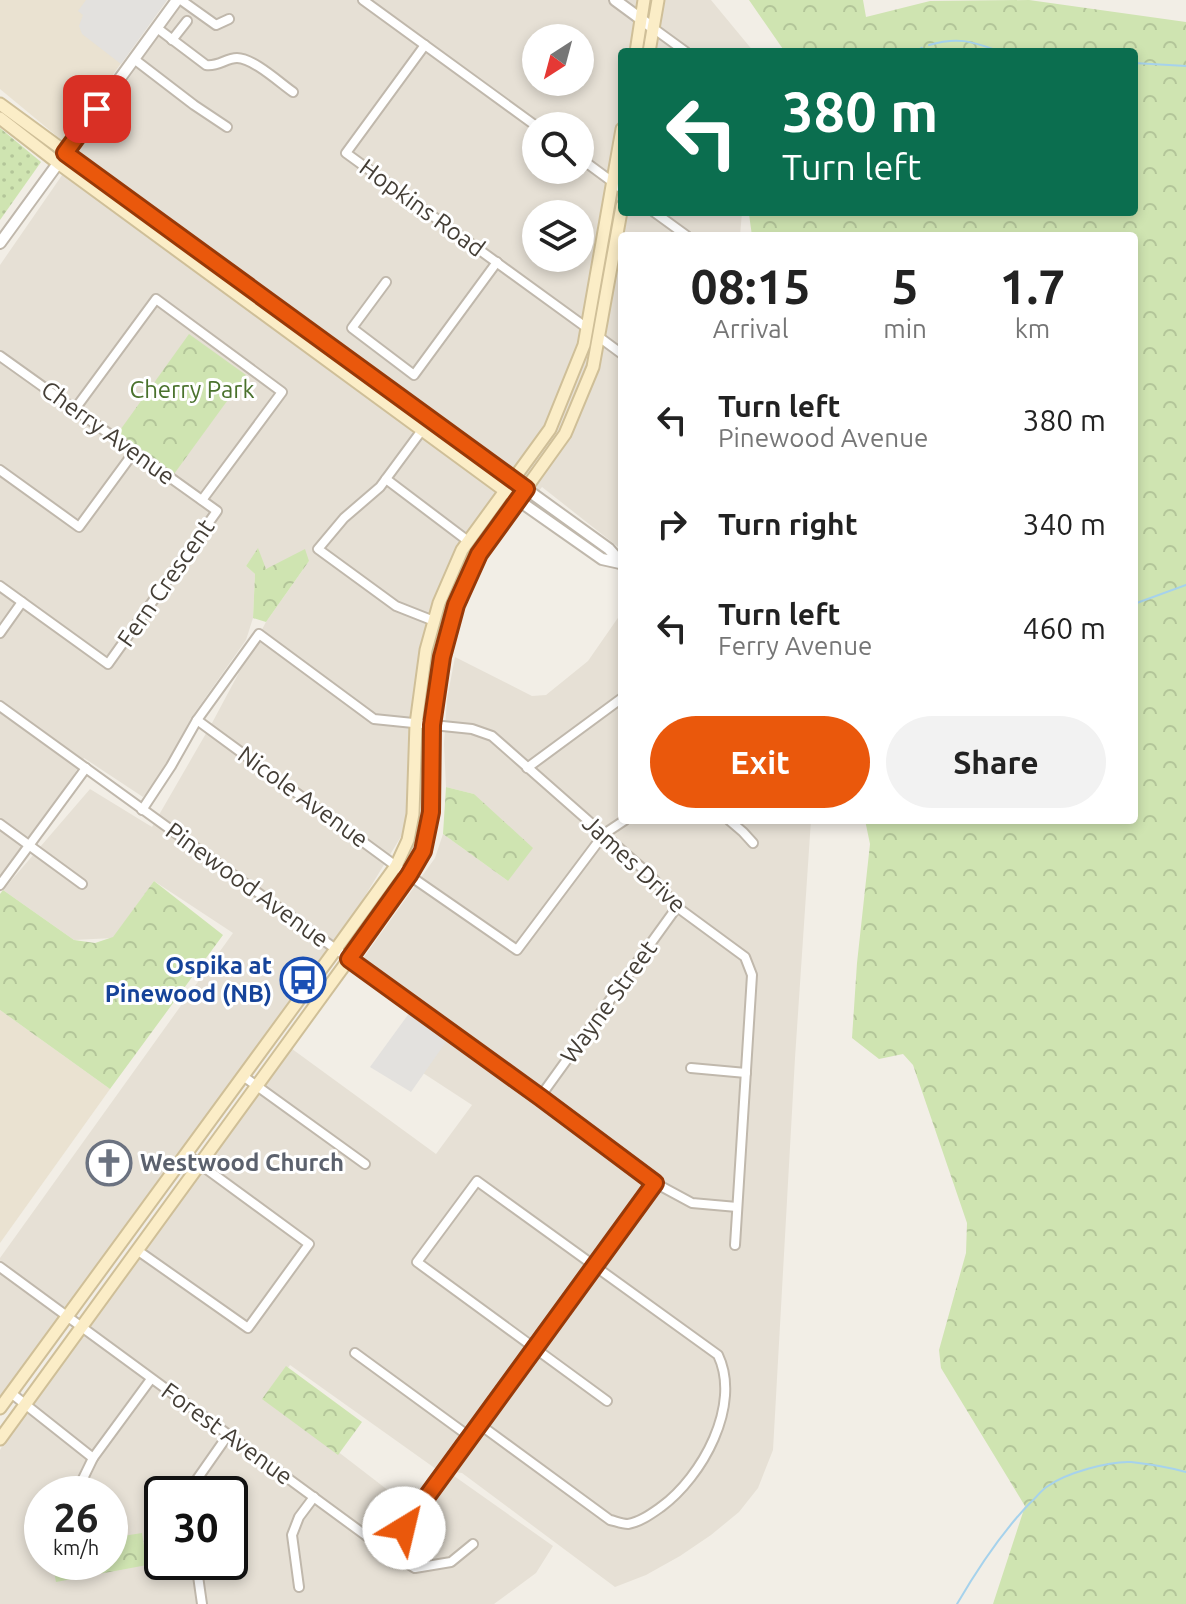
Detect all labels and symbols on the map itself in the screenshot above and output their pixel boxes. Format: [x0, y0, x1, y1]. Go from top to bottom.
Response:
north arrow [522, 24, 594, 96]
pin [63, 75, 131, 143]
street label: Hopkins Road [355, 153, 490, 262]
street label: Cherry Avenue [36, 375, 180, 490]
park label: Cherry Park [129, 376, 255, 403]
street label: Fern Crescent [112, 513, 220, 652]
street label: Nicole Avenue [233, 740, 374, 853]
street label: James Drive [577, 809, 691, 918]
street label: Pinewood Avenue [161, 817, 334, 953]
street label: Wayne Street [555, 935, 662, 1068]
place label: Ospika at Pinewood (NB) [105, 952, 272, 1007]
bus stop icon: Ospika at Pinewood (NB) [279, 956, 327, 1004]
church icon: Westwood Church [85, 1139, 133, 1187]
place label: Westwood Church [140, 1149, 344, 1176]
street label: Forest Avenue [157, 1377, 298, 1490]
speed limit sign: 30 [144, 1476, 248, 1580]
position arrow [362, 1486, 446, 1570]

